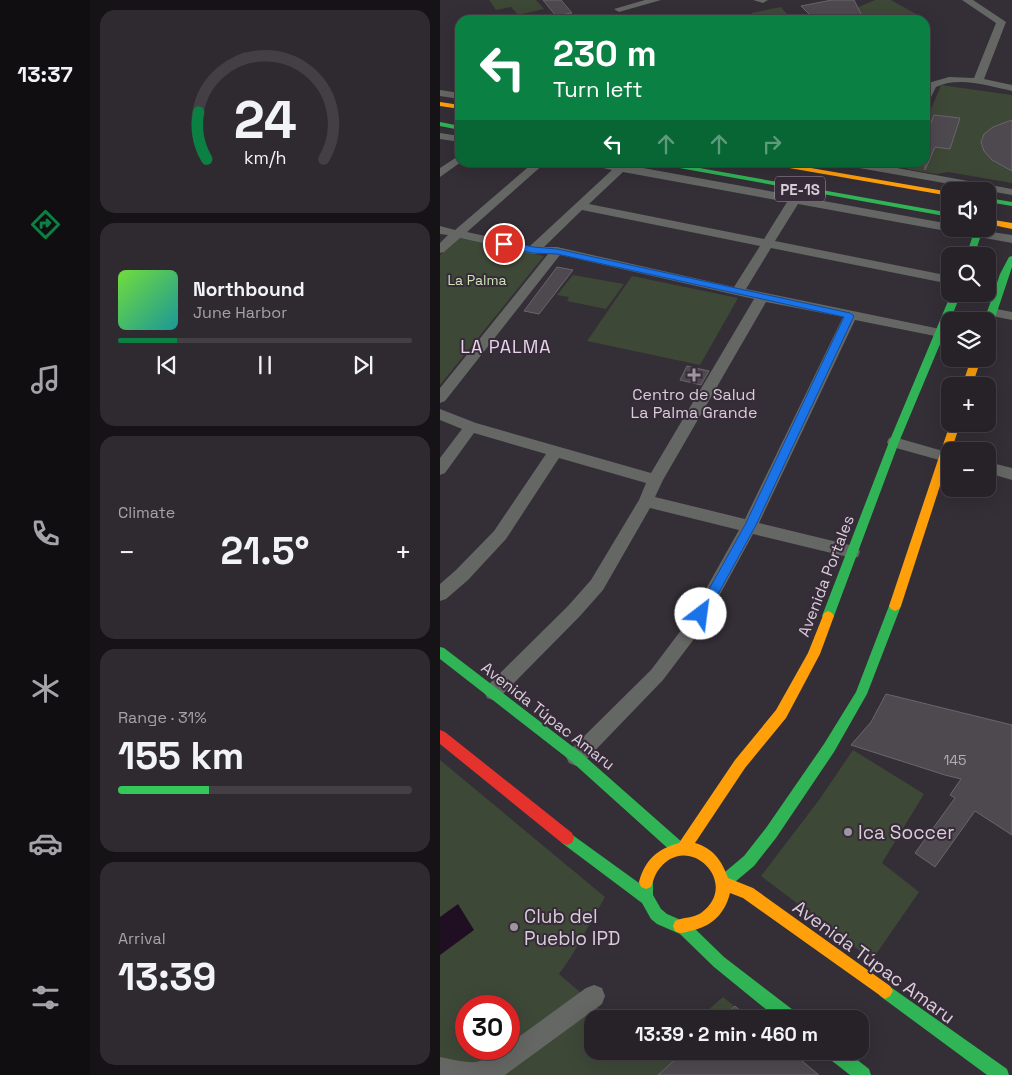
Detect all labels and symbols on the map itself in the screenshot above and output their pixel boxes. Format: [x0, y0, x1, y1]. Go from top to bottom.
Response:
road number: PE-1S [775, 176, 825, 202]
pin [483, 223, 525, 265]
park label: La Palma [447, 271, 507, 289]
district label: LA PALMA [460, 335, 552, 358]
marker: Centro de Salud La Palma Grande [687, 368, 701, 382]
place label: Centro de Salud La Palma Grande [631, 384, 757, 423]
street label: Avenida Portales [793, 512, 859, 640]
position arrow [674, 587, 726, 639]
street label: Avenida Túpac Amaru [477, 657, 619, 775]
house number: 145 [944, 751, 967, 769]
place label: Ica Soccer [858, 820, 954, 845]
marker: Ica Soccer [842, 826, 854, 838]
street label: Avenida Túpac Amaru [788, 895, 960, 1029]
place label: Club del Pueblo IPD [524, 904, 620, 951]
marker: Club del Pueblo IPD [508, 921, 520, 933]
speed limit sign: 30 [455, 995, 520, 1060]

